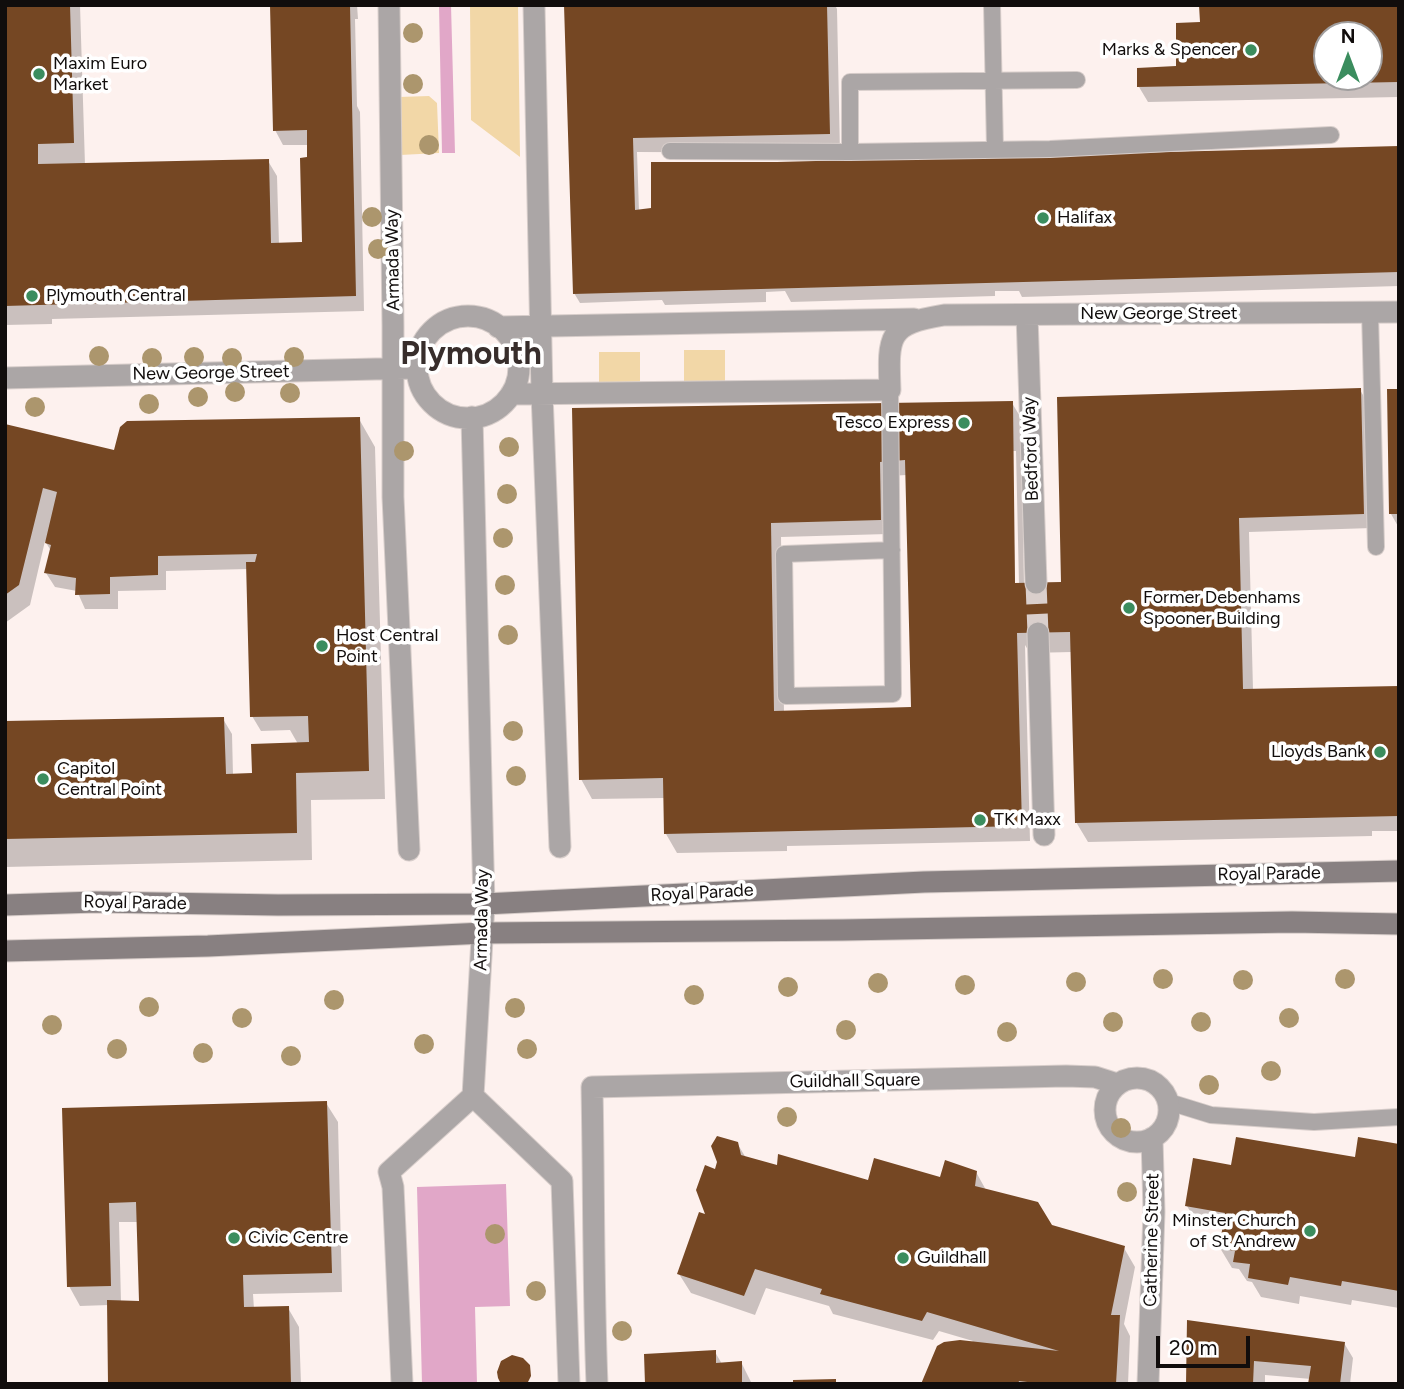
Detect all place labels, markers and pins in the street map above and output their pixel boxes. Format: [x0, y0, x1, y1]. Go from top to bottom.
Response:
place label: Marks & Spencer [1102, 39, 1237, 61]
marker: Marks & Spencer [1243, 42, 1259, 58]
place label: Maxim Euro Market [53, 53, 147, 96]
marker: Maxim Euro Market [31, 66, 47, 82]
place label: Halifax [1057, 207, 1112, 229]
marker: Halifax [1035, 210, 1051, 226]
place label: Plymouth Central [46, 285, 186, 307]
marker: Plymouth Central [24, 288, 40, 304]
place label: Tesco Express [836, 412, 950, 434]
marker: Tesco Express [956, 415, 972, 431]
place label: Former Debenhams Spooner Building [1143, 587, 1300, 630]
marker: Former Debenhams Spooner Building [1121, 600, 1137, 616]
place label: Host Central Point [336, 625, 438, 668]
marker: Host Central Point [314, 638, 330, 654]
place label: Lloyds Bank [1271, 741, 1366, 763]
marker: Lloyds Bank [1372, 744, 1388, 760]
place label: Capitol Central Point [57, 758, 162, 800]
marker: Capitol Central Point [35, 771, 51, 787]
place label: TK Maxx [994, 809, 1061, 831]
marker: TK Maxx [972, 812, 988, 828]
place label: Minster Church of St Andrew [1172, 1210, 1296, 1252]
marker: Minster Church of St Andrew [1302, 1223, 1318, 1239]
place label: Civic Centre [248, 1227, 348, 1249]
marker: Civic Centre [226, 1230, 242, 1246]
place label: Guildhall [917, 1247, 987, 1269]
marker: Guildhall [895, 1250, 911, 1266]

